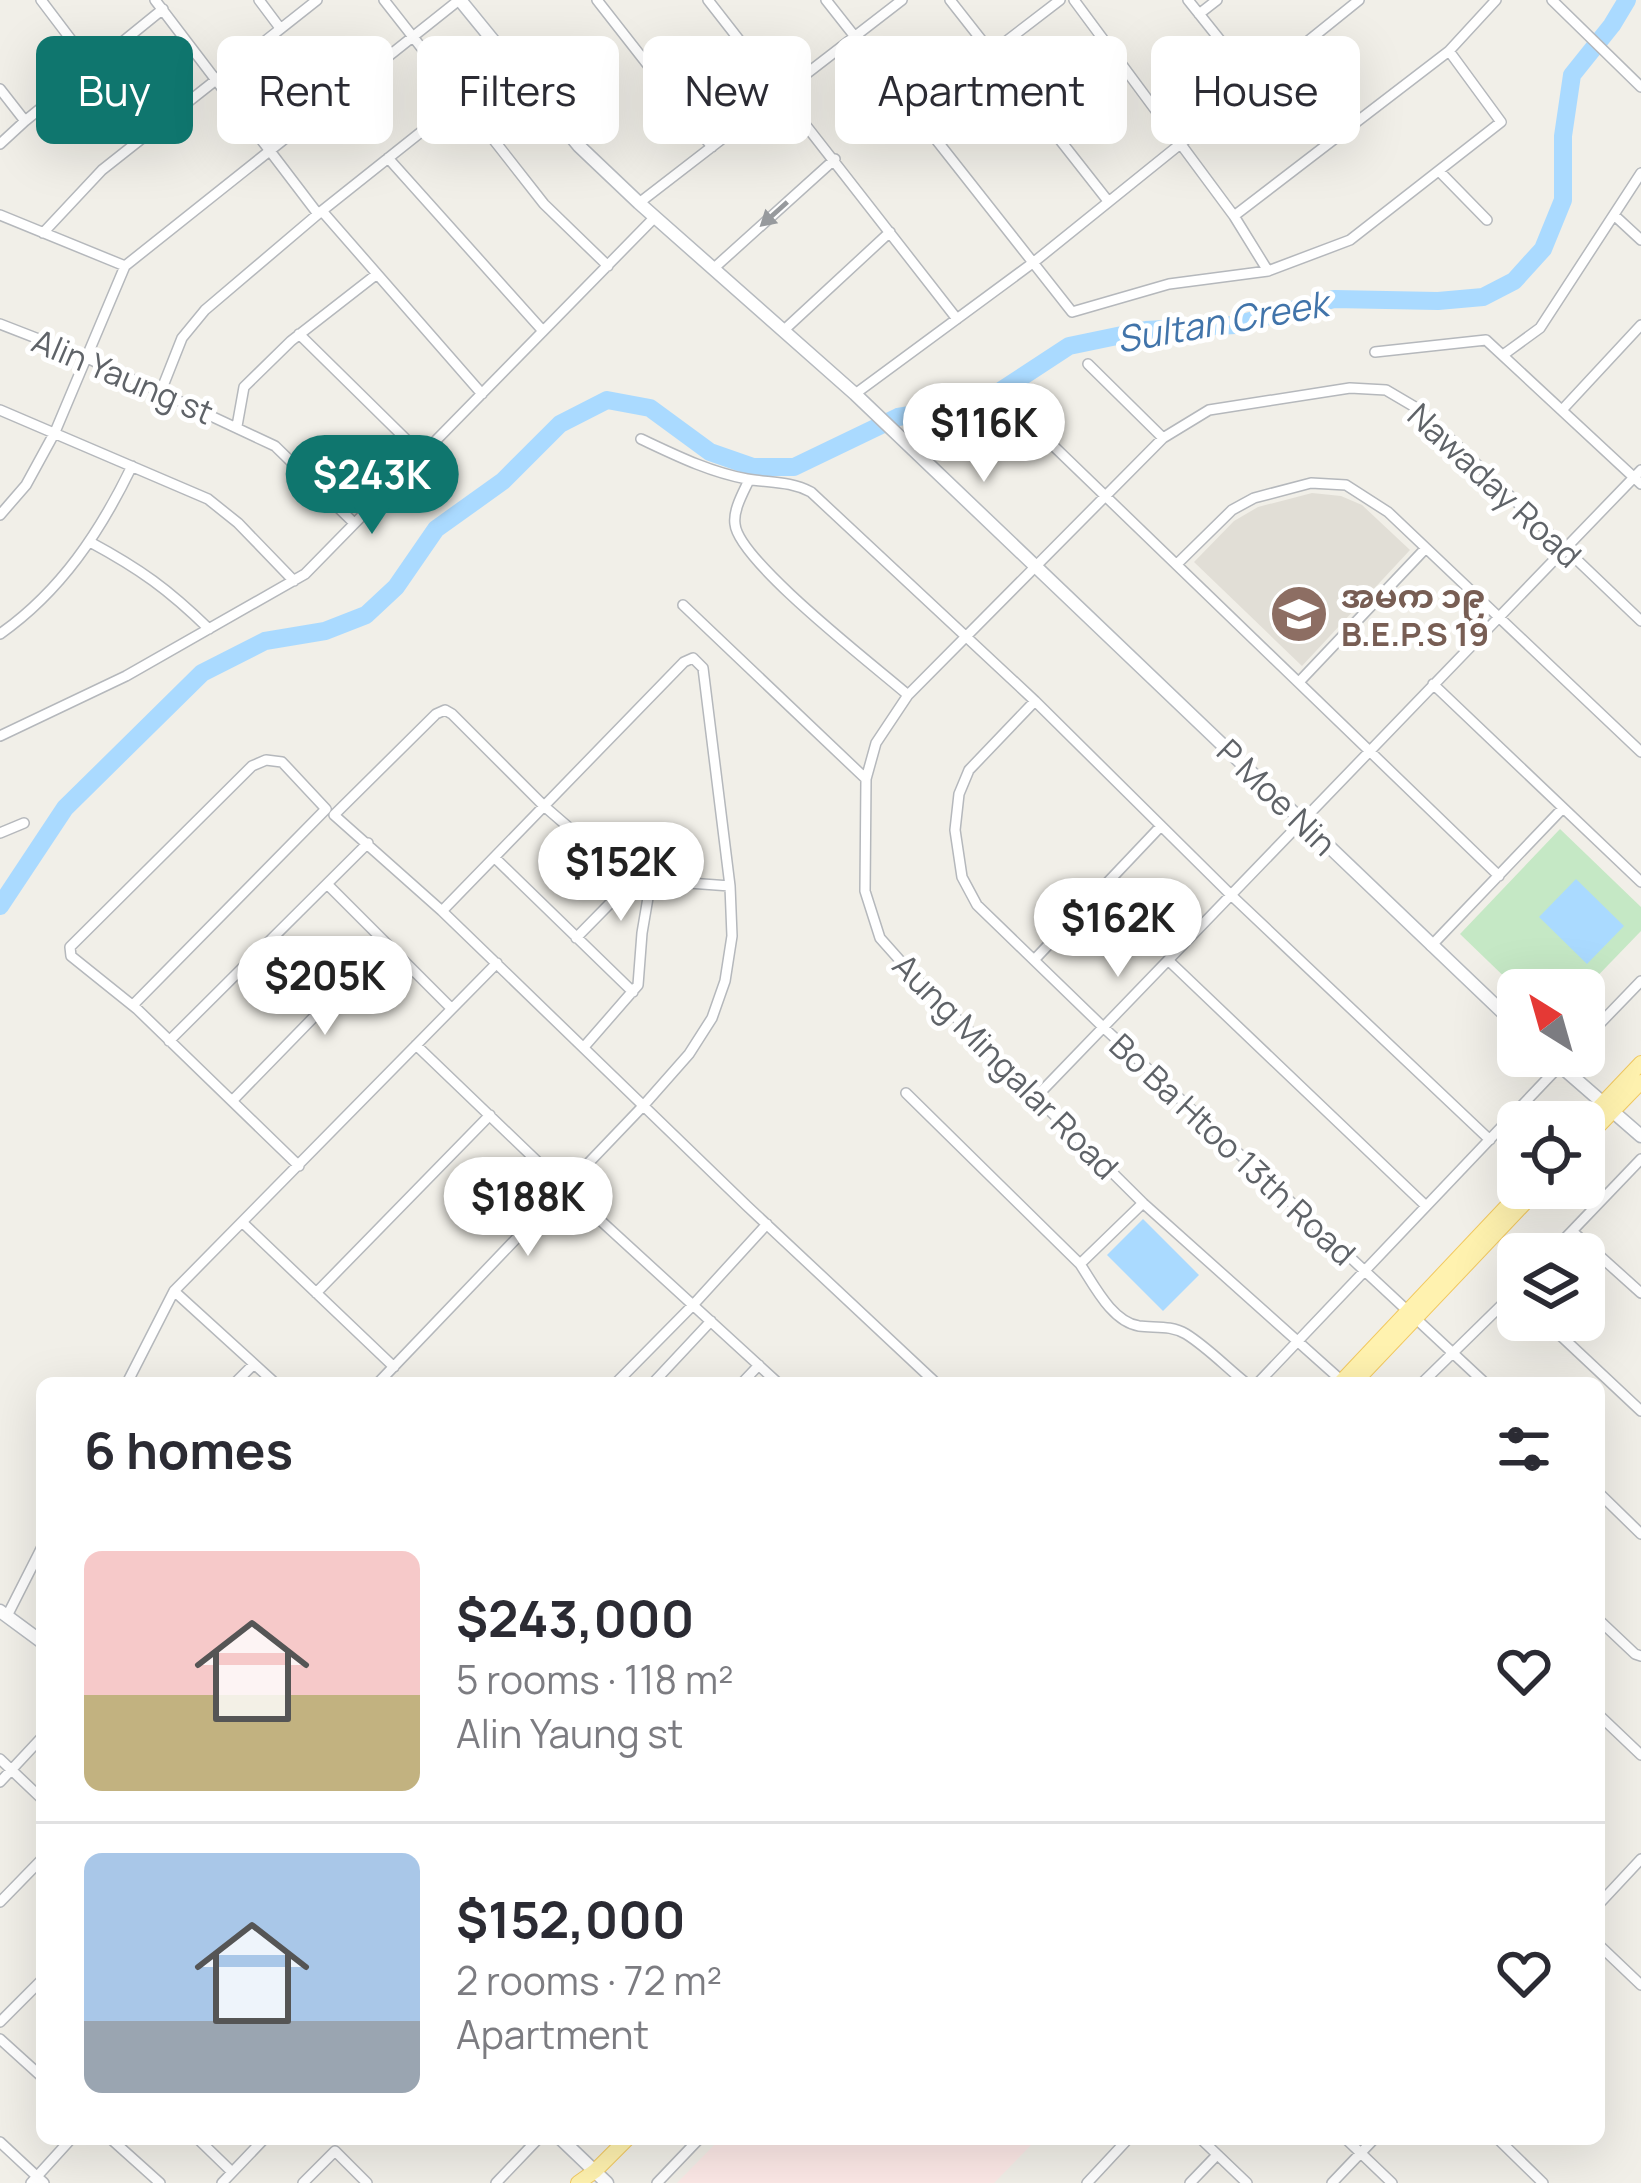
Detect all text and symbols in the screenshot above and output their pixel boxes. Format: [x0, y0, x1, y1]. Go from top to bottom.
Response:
chip: Buy [36, 36, 193, 144]
chip: Rent [217, 36, 393, 144]
chip: Filters [417, 36, 619, 144]
chip: New [643, 36, 811, 144]
chip: Apartment [835, 36, 1127, 144]
chip: House [1151, 36, 1360, 144]
one-way arrow [759, 200, 788, 227]
water label: Sultan Creek [1113, 277, 1336, 364]
street label: Alin Yaung st [26, 318, 220, 434]
pin: $116K [900, 383, 1068, 485]
street label: Nawaday Road [1398, 393, 1592, 577]
text: $116K [930, 395, 1038, 449]
pin: $243K [288, 435, 456, 537]
text: $243K [313, 447, 431, 501]
place label: အမက ၁၉ B.E.P.S 19 [1341, 573, 1489, 656]
school or university icon: အမက ၁၉ B.E.P.S 19 [1268, 583, 1330, 645]
street label: P Moe Nin [1208, 729, 1346, 865]
pin: $152K [537, 822, 705, 924]
text: $152K [565, 834, 677, 888]
pin: $162K [1034, 878, 1202, 980]
text: $162K [1061, 890, 1175, 944]
pin: $205K [241, 936, 409, 1038]
street label: Aung Mingalar Road [883, 943, 1129, 1189]
text: $205K [264, 948, 386, 1002]
north arrow [1497, 969, 1605, 1077]
map controls [1497, 969, 1605, 1341]
street label: Bo Ba Htoo 13th Road [1100, 1023, 1366, 1275]
button: locate [1497, 1101, 1605, 1209]
pin: $188K [444, 1157, 612, 1259]
text: $188K [471, 1169, 585, 1223]
button: layers [1497, 1233, 1605, 1341]
text: 6 homes [84, 1415, 293, 1484]
icon: filters [1491, 1416, 1557, 1482]
text: $243,000 [456, 1583, 694, 1652]
icon: home [180, 1599, 324, 1743]
icon: heart [1491, 1638, 1557, 1704]
text: 5 rooms · 118 m² [456, 1652, 734, 1706]
text: Alin Yaung st [456, 1706, 683, 1760]
text: $152,000 [456, 1884, 685, 1953]
icon: home [180, 1901, 324, 2045]
icon: heart [1491, 1940, 1557, 2006]
text: 2 rooms · 72 m² [456, 1953, 722, 2007]
text: Apartment [456, 2007, 649, 2061]

